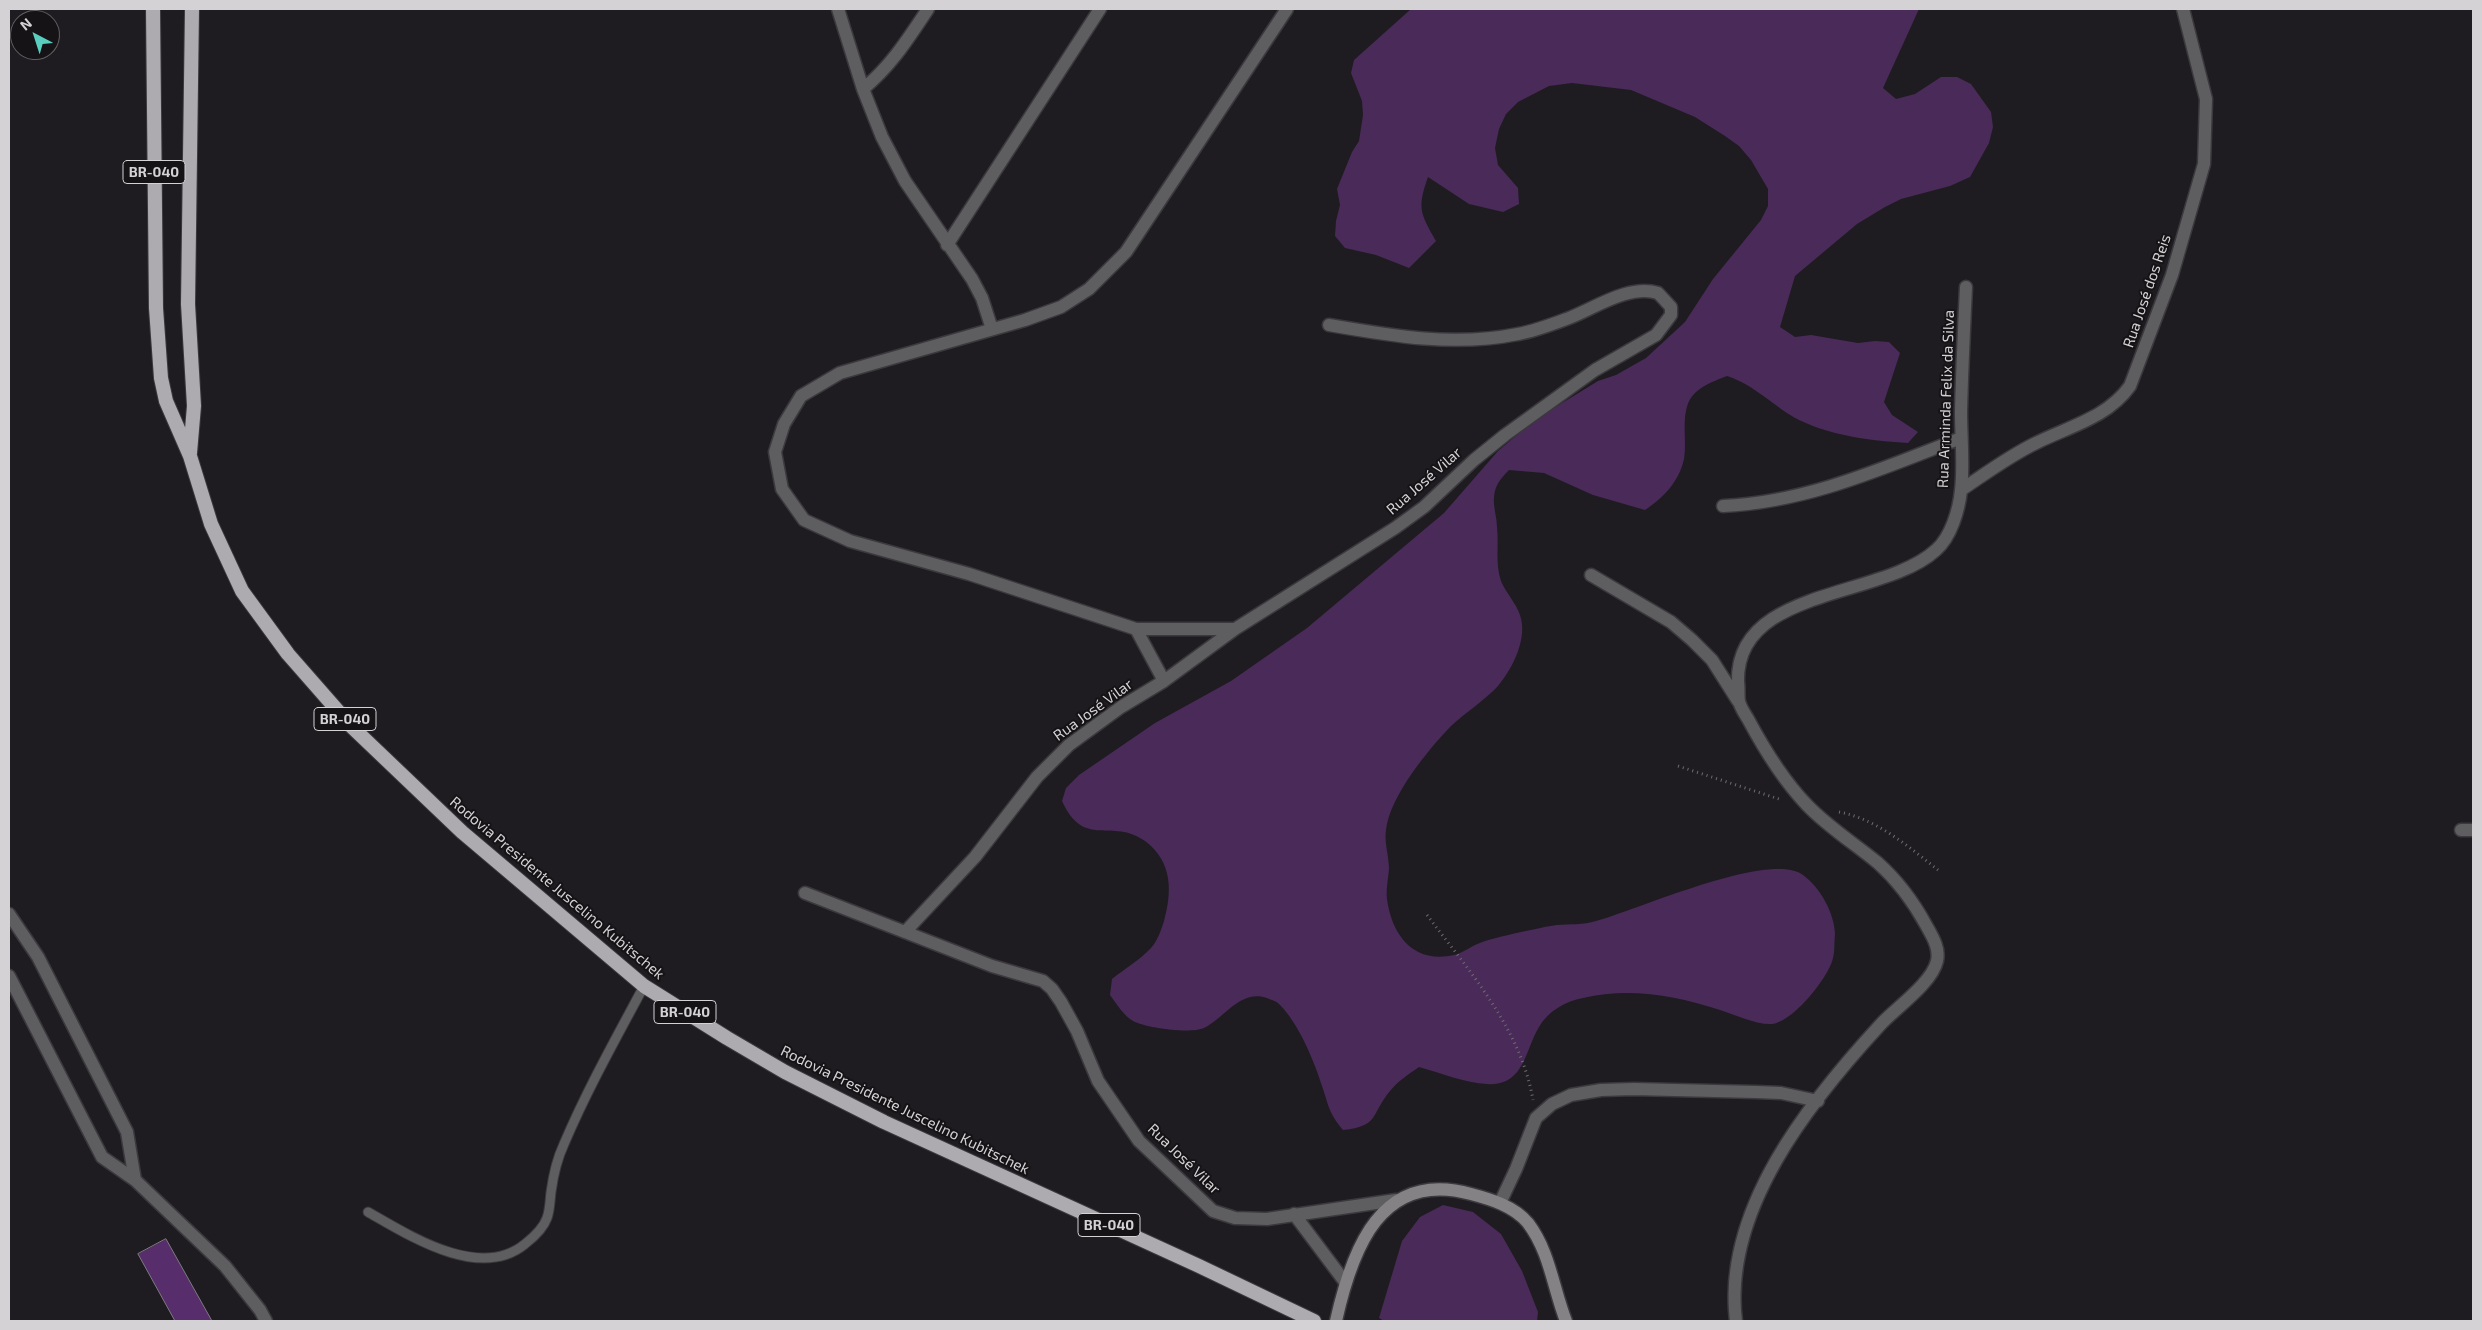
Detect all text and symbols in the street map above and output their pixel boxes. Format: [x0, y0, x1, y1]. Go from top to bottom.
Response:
north arrow [10, 10, 60, 60]
text: N [16, 14, 35, 34]
road number: BR-040 [123, 160, 185, 183]
street label: Rua José dos Reis [2119, 232, 2175, 350]
street label: Rua Arminda Felix da Silva [1934, 310, 1958, 488]
street label: Rua José Vilar [1383, 444, 1465, 518]
street label: Rua José Vilar [1050, 675, 1136, 745]
road number: BR-040 [314, 708, 376, 731]
street label: Rodovia Presidente Juscelino Kubitschek [446, 793, 668, 983]
road number: BR-040 [654, 1000, 716, 1024]
street label: Rodovia Presidente Juscelino Kubitschek [778, 1042, 1032, 1178]
street label: Rua José Vilar [1144, 1120, 1224, 1198]
road number: BR-040 [1078, 1214, 1140, 1236]

